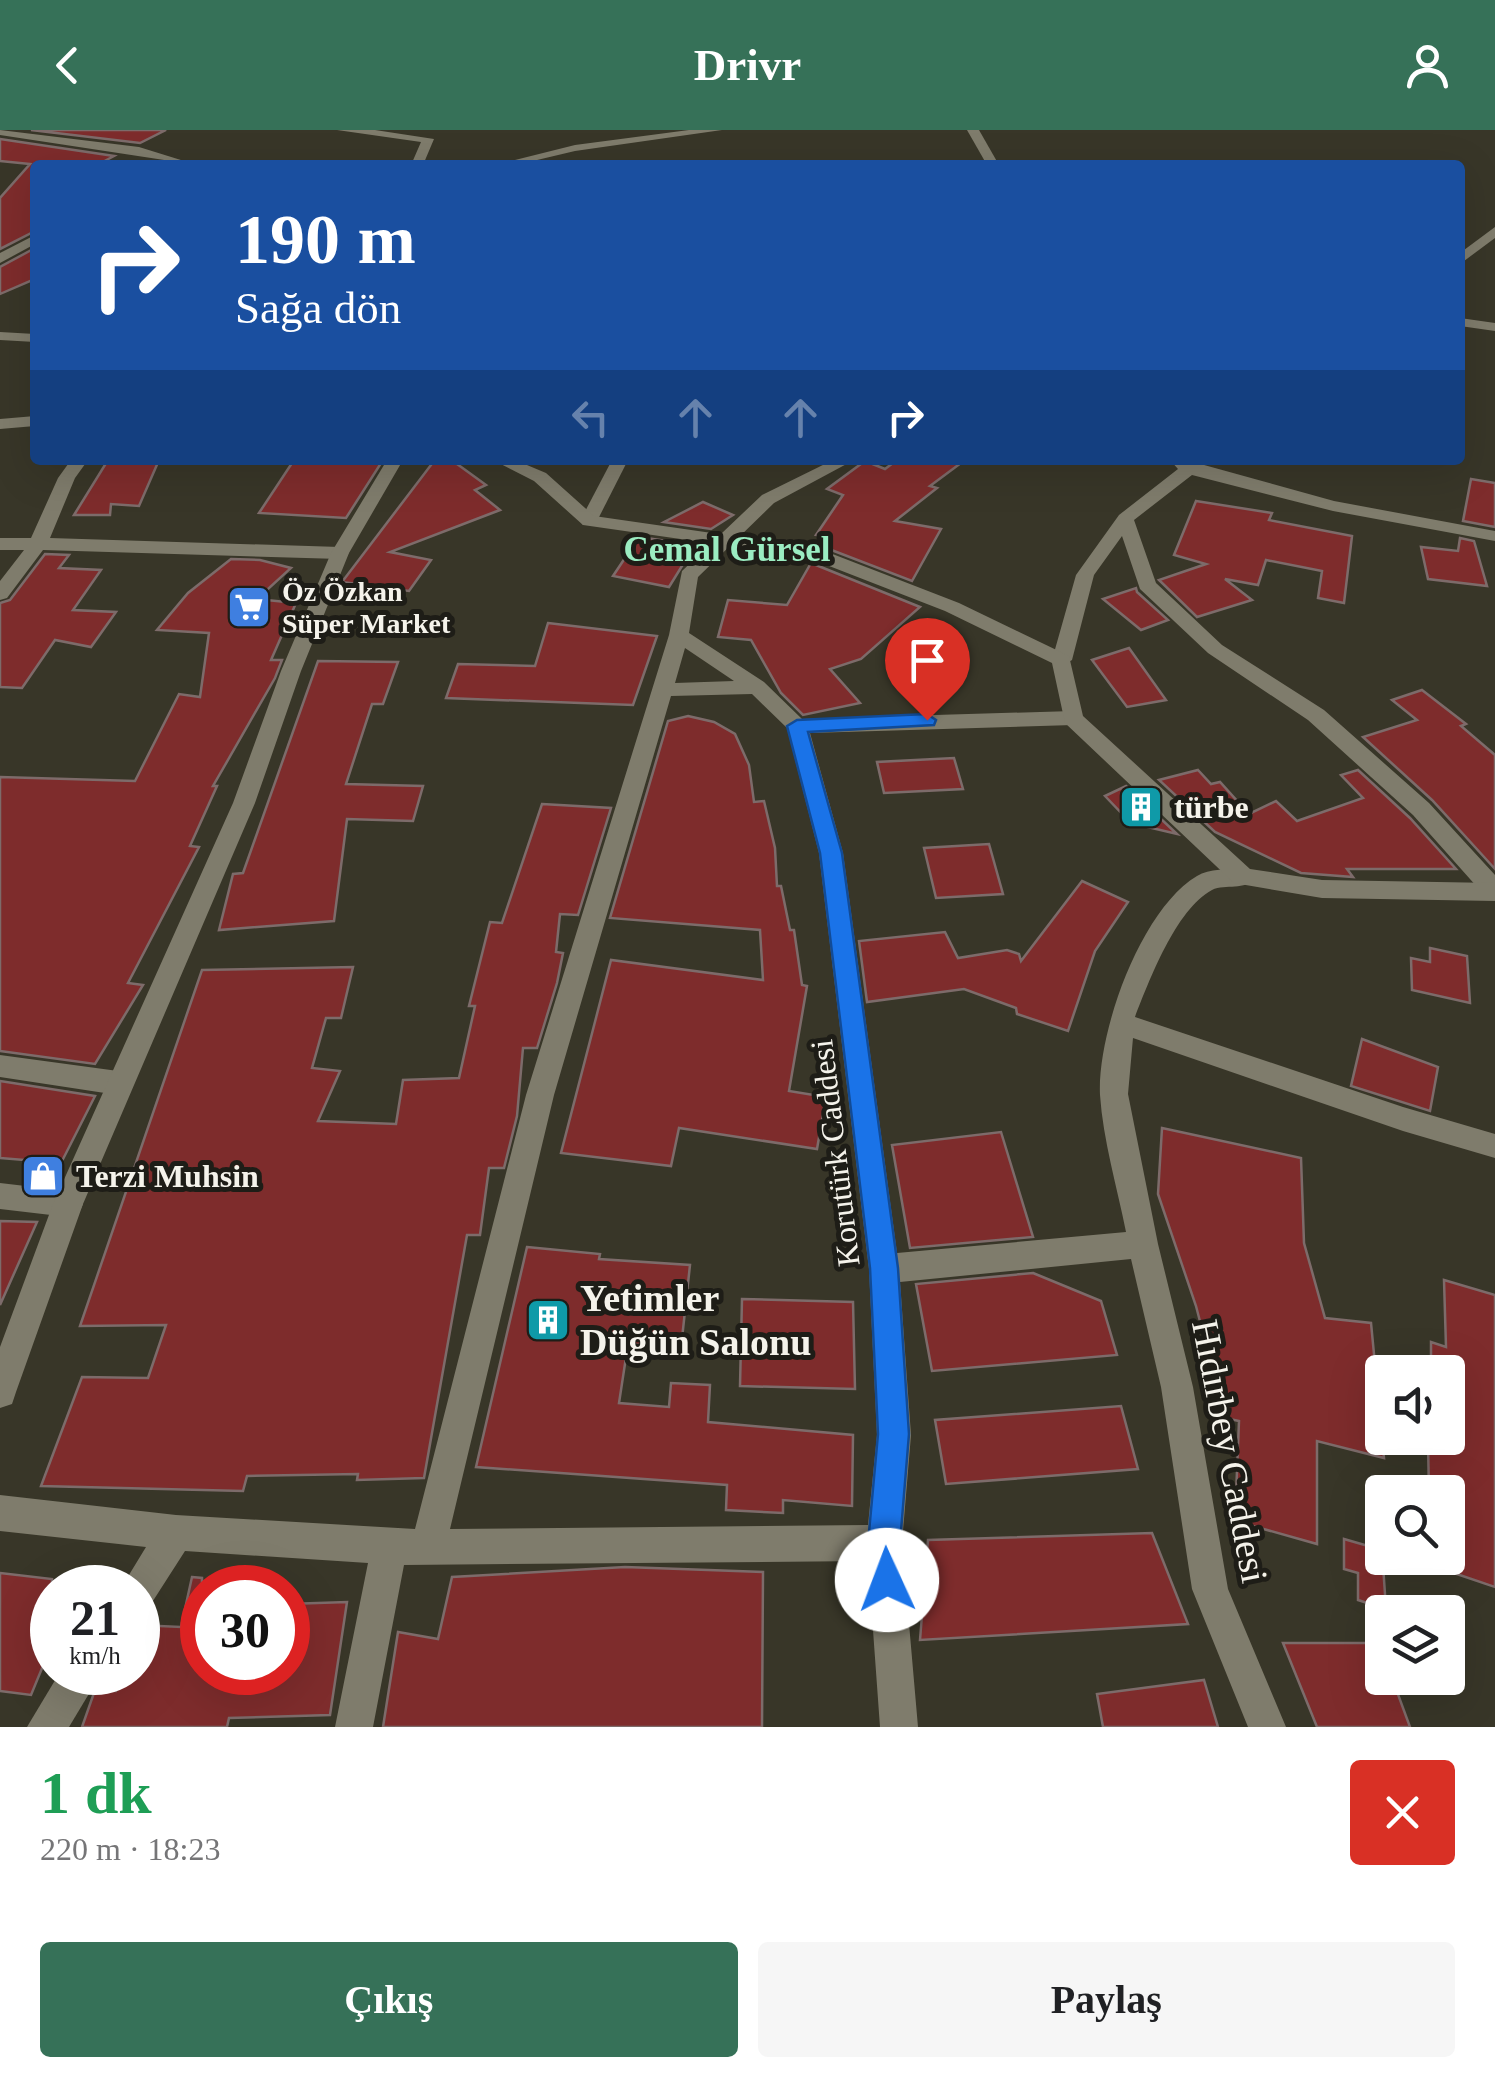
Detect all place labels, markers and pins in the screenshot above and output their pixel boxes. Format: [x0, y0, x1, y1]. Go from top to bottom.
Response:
place label: Öz Özkan Süper Market [282, 576, 451, 639]
supermarket icon: Öz Özkan Süper Market [226, 584, 272, 630]
pin [885, 618, 970, 721]
building icon: türbe [1118, 784, 1164, 830]
place label: türbe [1174, 789, 1249, 825]
shop icon: Terzi Muhsin [20, 1153, 66, 1199]
place label: Terzi Muhsin [76, 1158, 259, 1194]
place label: Yetimler Düğün Salonu [580, 1277, 811, 1363]
building icon: Yetimler Düğün Salonu [525, 1297, 571, 1343]

